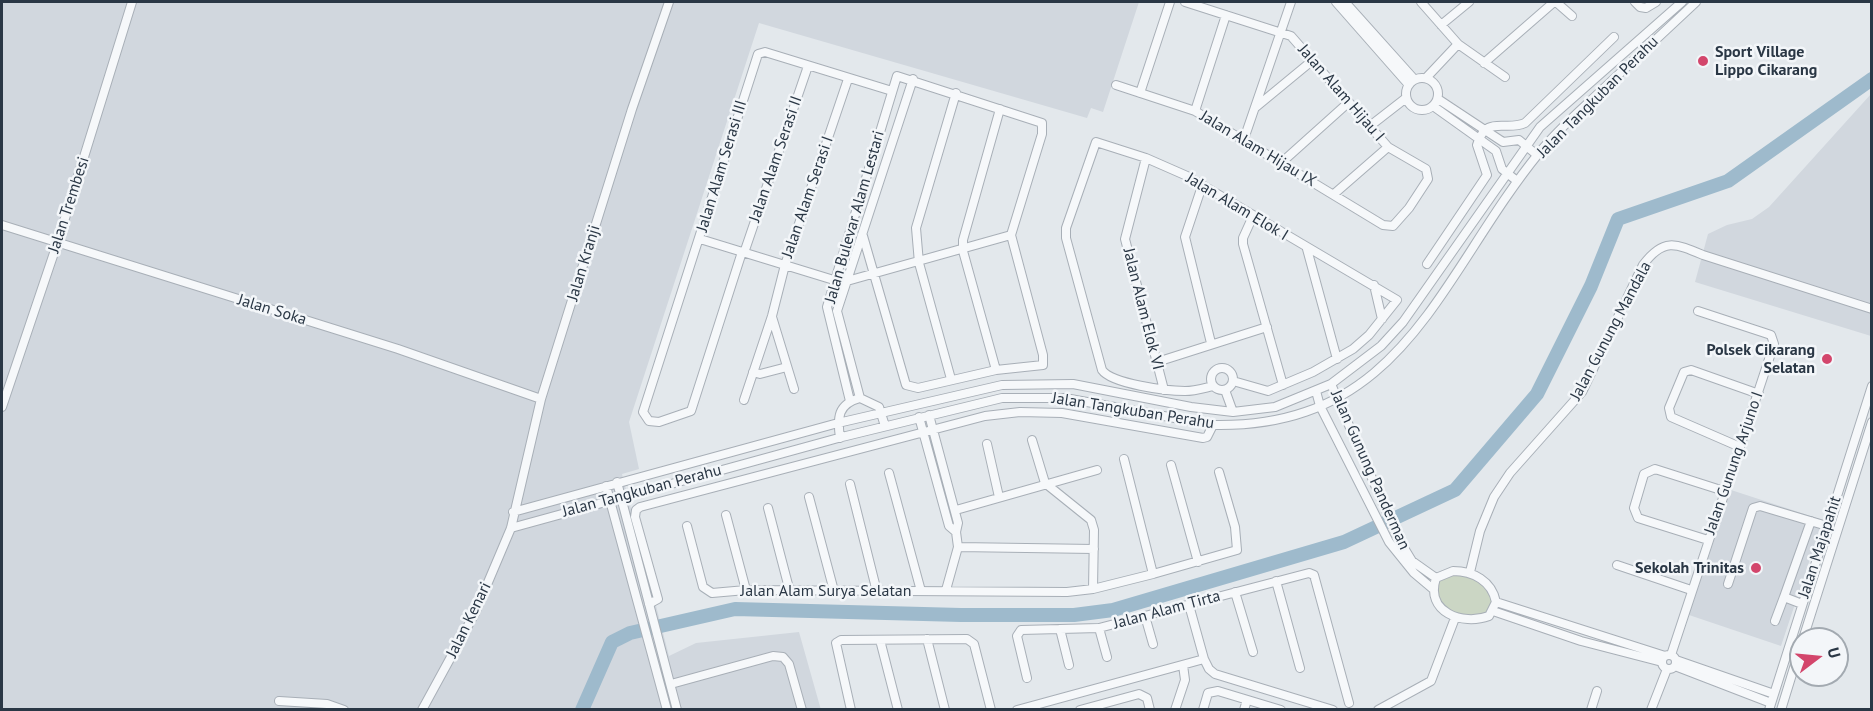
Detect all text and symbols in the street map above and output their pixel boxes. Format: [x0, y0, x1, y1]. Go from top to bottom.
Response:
street label: Jalan Tangkuban Perahu [1533, 32, 1663, 162]
street label: Jalan Alam Hijau I [1294, 41, 1388, 145]
place label: Sport Village Lippo Cikarang [1715, 42, 1817, 80]
marker: Sport Village Lippo Cikarang [1696, 54, 1710, 68]
street label: Jalan Alam Serasi II [745, 93, 807, 225]
street label: Jalan Alam Serasi III [693, 98, 751, 234]
street label: Jalan Alam Hijau IX [1196, 107, 1320, 191]
street label: Jalan Bulevar Alam Lestari [821, 129, 889, 305]
street label: Jalan Alam Serasi I [778, 134, 838, 260]
street label: Jalan Trembesi [44, 155, 94, 255]
street label: Jalan Alam Elok I [1182, 169, 1292, 245]
street label: Jalan Kranji [563, 223, 605, 303]
street label: Jalan Alam Elok VI [1119, 246, 1167, 372]
street label: Jalan Gunung Mandala [1566, 258, 1656, 404]
street label: Jalan Soka [235, 290, 309, 330]
place label: Polsek Cikarang Selatan [1706, 340, 1815, 378]
marker: Polsek Cikarang Selatan [1820, 352, 1834, 366]
street label: Jalan Gunung Panderman [1326, 387, 1414, 553]
street label: Jalan Tangkuban Perahu [1051, 389, 1215, 433]
street label: Jalan Gunung Arjuno I [1701, 389, 1767, 537]
street label: Jalan Tangkuban Perahu [560, 461, 724, 521]
street label: Jalan Majapahit [1794, 494, 1846, 600]
place label: Sekolah Trinitas [1635, 558, 1744, 578]
marker: Sekolah Trinitas [1749, 561, 1763, 575]
street label: Jalan Kenari [442, 579, 496, 661]
street label: Jalan Alam Surya Selatan [740, 581, 912, 601]
street label: Jalan Alam Tirta [1111, 587, 1223, 633]
north arrow [1789, 627, 1849, 687]
text: U [1823, 645, 1845, 660]

